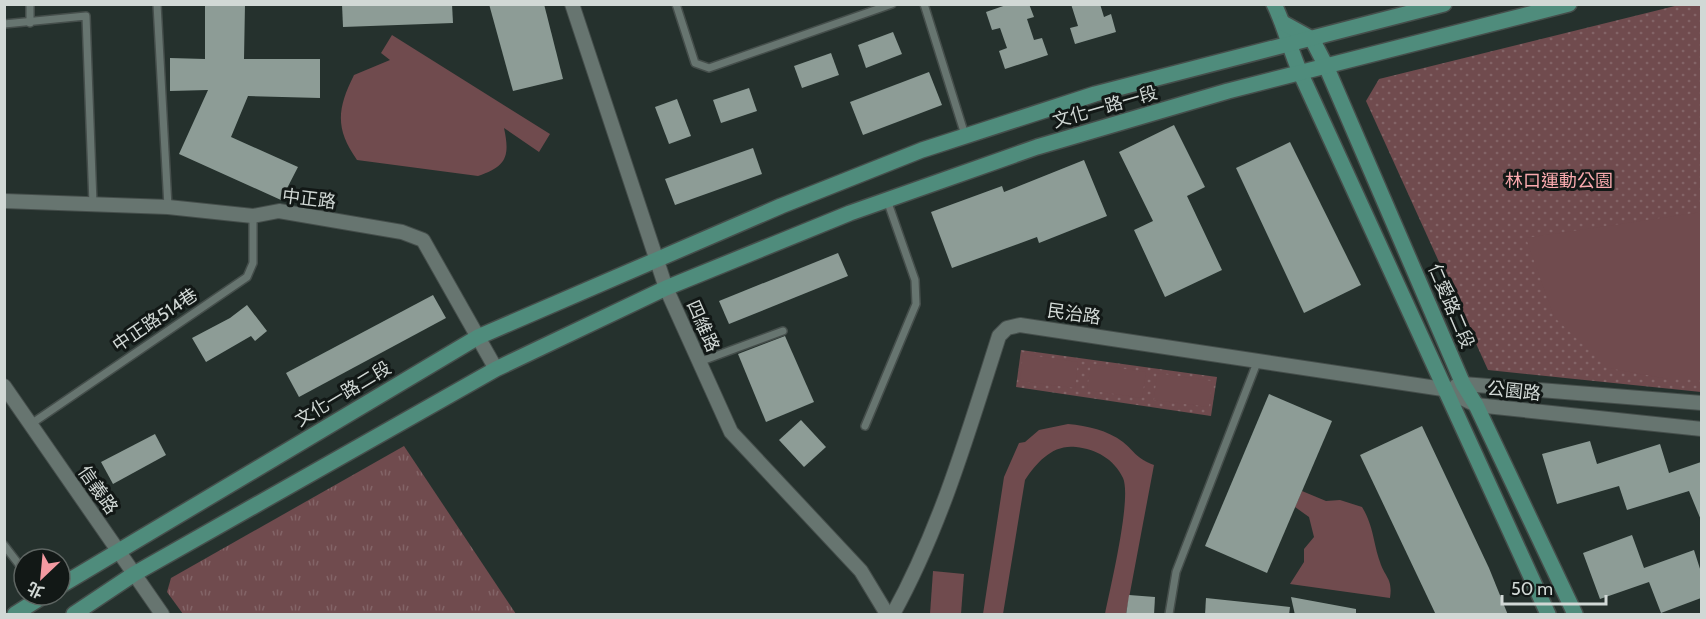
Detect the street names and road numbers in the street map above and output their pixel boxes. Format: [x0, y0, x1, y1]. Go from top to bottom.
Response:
street label: 文化一路一段 [1050, 82, 1160, 132]
street label: 中正路 [281, 185, 337, 213]
street label: 仁愛路二段 [1423, 260, 1479, 352]
street label: 中正路514巷 [108, 283, 202, 357]
street label: 四維路 [682, 297, 724, 355]
street label: 民治路 [1046, 299, 1102, 329]
street label: 文化一路二段 [291, 357, 395, 431]
street label: 公園路 [1486, 377, 1542, 405]
street label: 信義路 [74, 462, 122, 518]

